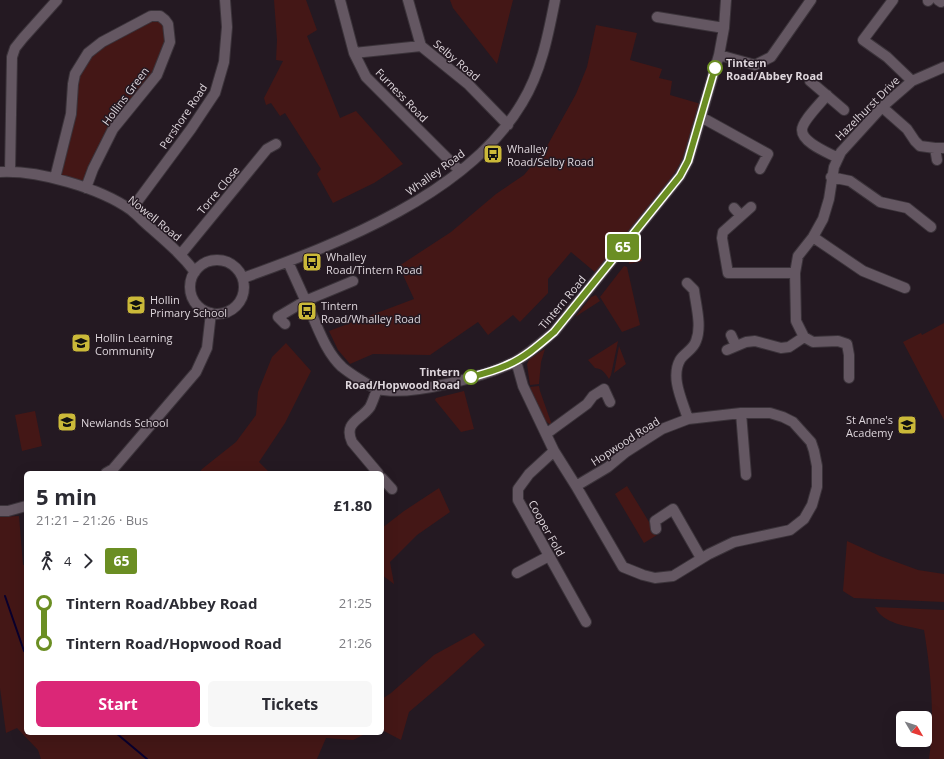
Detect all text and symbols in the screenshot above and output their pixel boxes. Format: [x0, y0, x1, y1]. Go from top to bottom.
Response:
street label: Selby Road [431, 36, 483, 84]
place label: Tintern Road/Abbey Road [726, 55, 823, 83]
marker: Tintern Road/Abbey Road [707, 60, 723, 76]
street label: Hollins Green [98, 64, 152, 128]
street label: Furness Road [372, 65, 432, 125]
street label: Hazelhurst Drive [832, 73, 902, 143]
street label: Pershore Road [156, 80, 210, 152]
place label: Whalley Road/Selby Road [507, 141, 594, 169]
bus stop icon: Whalley Road/Selby Road [482, 143, 504, 165]
street label: Whalley Road [403, 146, 467, 198]
street label: Torre Close [193, 163, 243, 217]
street label: Nowell Road [125, 192, 185, 244]
line badge: 65 [605, 234, 641, 260]
text: 65 [615, 237, 631, 256]
place label: Whalley Road/Tintern Road [326, 249, 422, 277]
bus stop icon: Whalley Road/Tintern Road [301, 251, 323, 273]
street label: Tintern Road [535, 272, 589, 332]
place label: Hollin Primary School [150, 292, 227, 320]
school or university icon: Hollin Primary School [125, 294, 147, 316]
place label: Tintern Road/Whalley Road [321, 298, 421, 326]
bus stop icon: Tintern Road/Whalley Road [296, 300, 318, 322]
place label: Hollin Learning Community [95, 330, 172, 358]
school or university icon: Hollin Learning Community [70, 332, 92, 354]
place label: Tintern Road/Hopwood Road [345, 364, 460, 392]
marker: Tintern Road/Hopwood Road [463, 369, 479, 385]
school or university icon: Newlands School [56, 411, 78, 433]
place label: St Anne's Academy [846, 412, 893, 440]
street label: Hopwood Road [588, 413, 662, 469]
school or university icon: St Anne's Academy [896, 414, 918, 436]
place label: Newlands School [81, 415, 169, 430]
text: 5 min [36, 481, 97, 511]
text: £1.80 [333, 495, 372, 515]
street label: Cooper Fold [525, 497, 569, 559]
text: 21:21 – 21:26 · Bus [36, 511, 148, 529]
icon: walk [36, 550, 58, 572]
icon: forward [77, 550, 99, 572]
text: 65 [113, 551, 129, 570]
text: 4 [64, 552, 71, 570]
text: Tintern Road/Abbey Road [66, 593, 257, 613]
text: 21:25 [339, 594, 372, 612]
text: Tintern Road/Hopwood Road [66, 633, 282, 653]
text: 21:26 [339, 634, 372, 652]
button: Start [36, 681, 200, 727]
button: Tickets [208, 681, 372, 727]
north arrow [896, 711, 932, 747]
map controls [896, 711, 932, 747]

